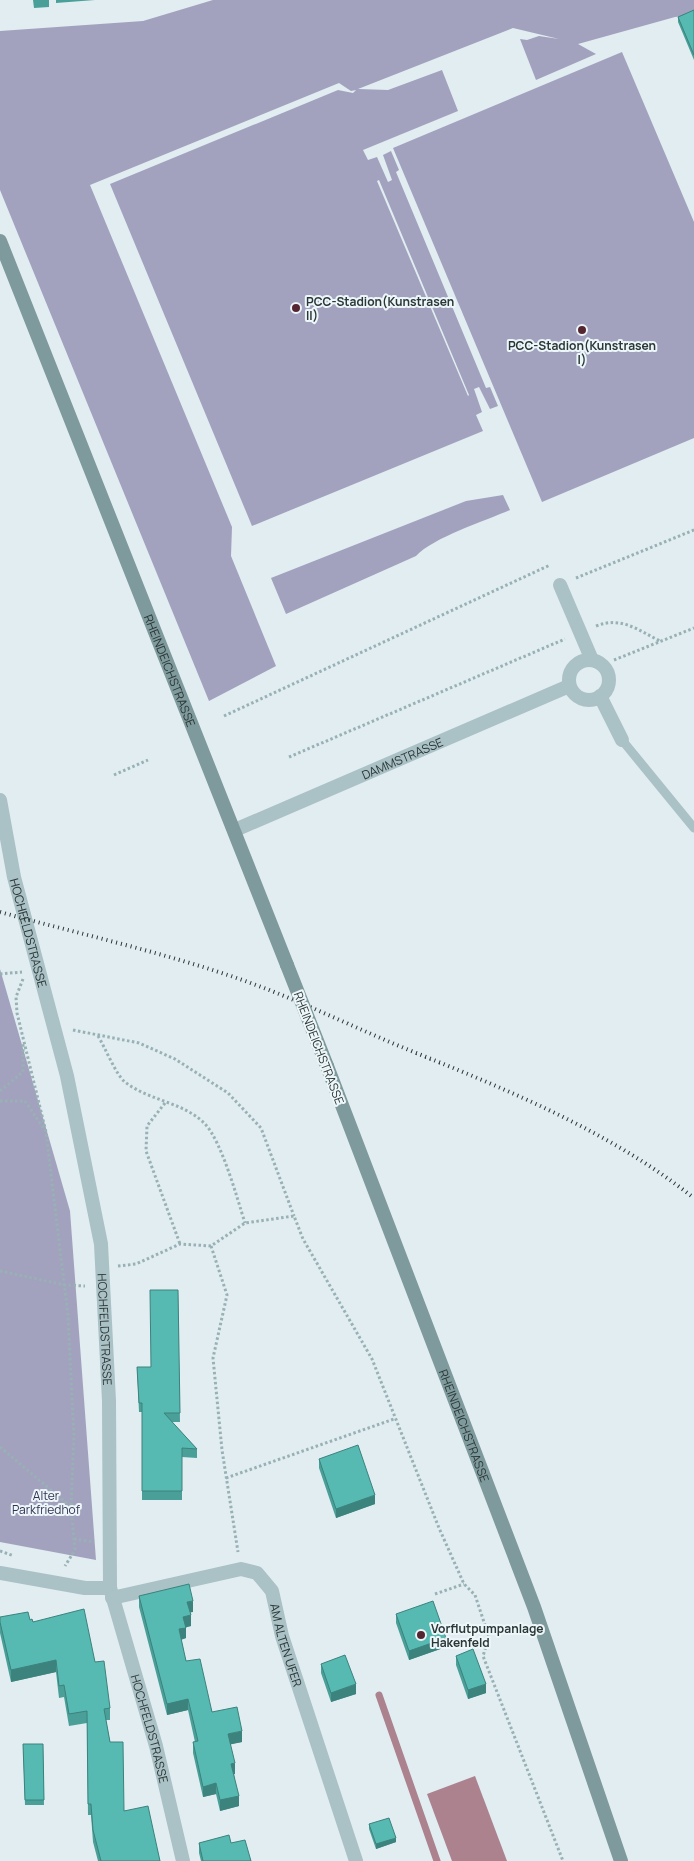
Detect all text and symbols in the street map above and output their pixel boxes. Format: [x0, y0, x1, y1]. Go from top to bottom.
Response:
place label: PCC-Stadion(Kunstrasen II) [306, 293, 454, 324]
marker: PCC-Stadion(Kunstrasen II) [290, 302, 302, 314]
marker: PCC-Stadion(Kunstrasen I) [576, 324, 588, 336]
place label: PCC-Stadion(Kunstrasen I) [508, 337, 656, 368]
street label: RHEINDEICHSTRASSE [140, 612, 200, 729]
street label: DAMMSTRASSE [359, 733, 446, 783]
street label: HOCHFELDSTRASSE [6, 876, 52, 989]
street label: RHEINDEICHSTRASSE [290, 989, 348, 1107]
street label: HOCHFELDSTRASSE [94, 1273, 117, 1386]
street label: RHEINDEICHSTRASSE [435, 1367, 494, 1485]
park label: Alter Parkfriedhof [12, 1487, 81, 1518]
street label: AM ALTEN UFER [266, 1602, 307, 1689]
place label: Vorflutpumpanlage Hakenfeld [431, 1620, 544, 1651]
marker: Vorflutpumpanlage Hakenfeld [415, 1629, 427, 1641]
street label: HOCHFELDSTRASSE [127, 1672, 173, 1785]

